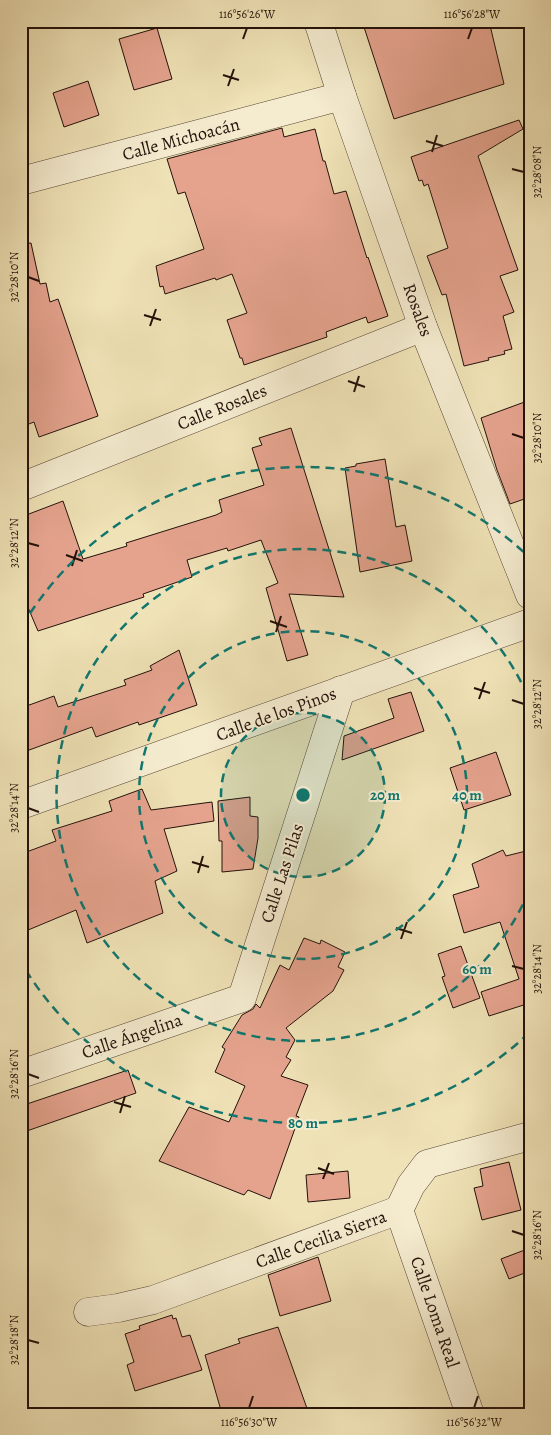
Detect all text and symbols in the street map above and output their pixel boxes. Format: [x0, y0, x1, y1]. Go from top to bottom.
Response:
text: 116°56'26"W [219, 6, 276, 22]
text: 116°56'28"W [444, 6, 501, 22]
street label: Calle Michoacán [120, 112, 242, 166]
text: 32°28'08"N [529, 145, 545, 198]
text: 32°28'10"N [6, 251, 22, 302]
street label: Rosales [397, 280, 439, 340]
street label: Calle Rosales [174, 378, 270, 436]
text: 32°28'10"N [529, 412, 545, 463]
text: 32°28'12"N [6, 518, 22, 568]
text: 32°28'12"N [529, 679, 545, 729]
street label: Calle de los Pinos [213, 681, 339, 747]
text: 32°28'14"N [6, 783, 22, 833]
text: 20 m [370, 785, 400, 805]
text: 40 m [452, 785, 482, 805]
centre of rings [294, 786, 312, 804]
street label: Calle Las Pilas [255, 820, 309, 926]
text: 32°28'14"N [529, 944, 545, 994]
text: 60 m [462, 959, 492, 979]
street label: Calle Ángelina [79, 1007, 186, 1064]
text: 32°28'16"N [6, 1049, 22, 1099]
text: 80 m [288, 1113, 318, 1133]
street label: Calle Cecilia Sierra [252, 1204, 390, 1274]
text: 32°28'16"N [529, 1210, 545, 1260]
street label: Calle Loma Real [405, 1253, 465, 1372]
text: 32°28'18"N [6, 1315, 22, 1365]
text: 116°56'30"W [221, 1414, 278, 1430]
text: 116°56'32"W [446, 1414, 503, 1430]

